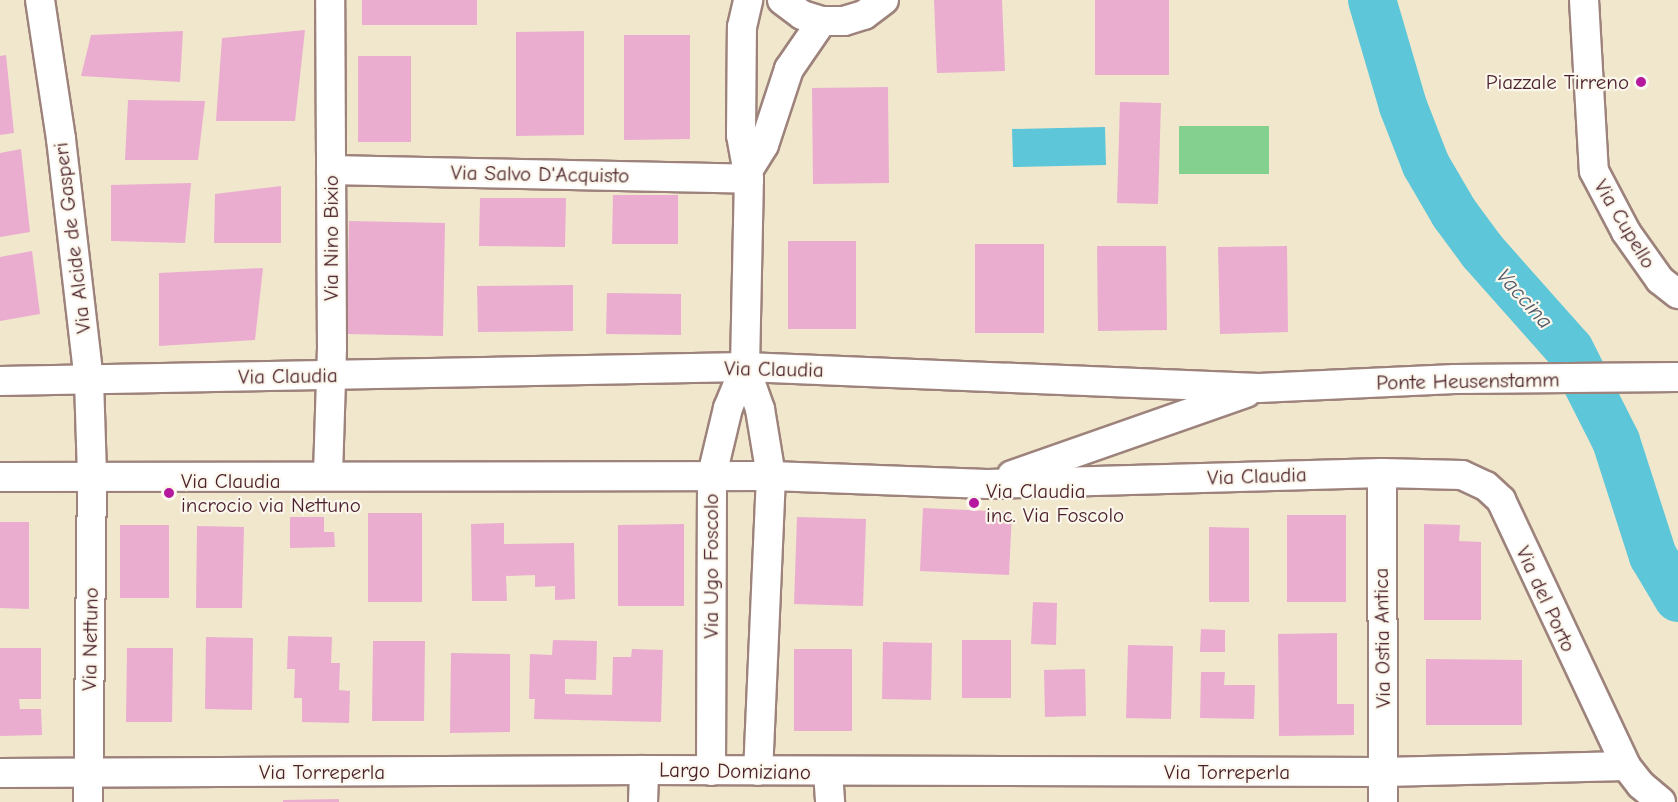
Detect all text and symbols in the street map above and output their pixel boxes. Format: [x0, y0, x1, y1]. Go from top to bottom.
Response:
place label: Piazzale Tirreno [1486, 69, 1629, 95]
marker: Piazzale Tirreno [1634, 75, 1648, 89]
street label: Via Alcide de Gasperi [48, 141, 96, 335]
street label: Via Salvo D'Acquisto [450, 160, 630, 188]
street label: Via Nino Bixio [318, 175, 344, 301]
street label: Via Cupello [1589, 175, 1661, 273]
water label: Vaccina [1490, 263, 1558, 335]
street label: Via Claudia [724, 356, 824, 382]
street label: Via Claudia [238, 363, 338, 389]
street label: Ponte Heusenstamm [1376, 367, 1560, 395]
street label: Via Claudia [1207, 462, 1307, 490]
place label: Via Claudia incrocio via Nettuno [181, 468, 361, 518]
place label: Via Claudia inc. Via Foscolo [986, 478, 1124, 528]
marker: Via Claudia incrocio via Nettuno [162, 486, 176, 500]
street label: Via Ugo Foscolo [698, 493, 724, 639]
marker: Via Claudia inc. Via Foscolo [967, 496, 981, 510]
street label: Via del Porto [1510, 542, 1582, 656]
street label: Via Ostia Antica [1368, 568, 1396, 708]
street label: Via Nettuno [76, 587, 104, 691]
street label: Largo Domiziano [659, 757, 811, 785]
street label: Via Torreperla [259, 759, 385, 785]
street label: Via Torreperla [1164, 759, 1290, 785]

